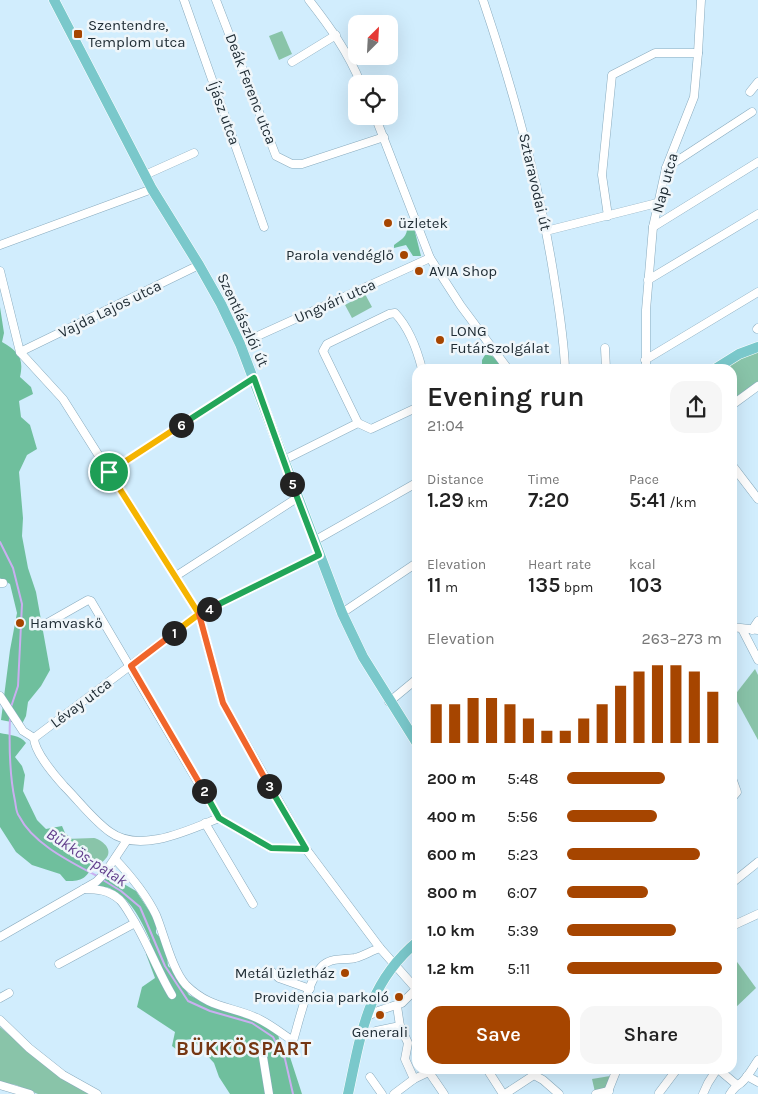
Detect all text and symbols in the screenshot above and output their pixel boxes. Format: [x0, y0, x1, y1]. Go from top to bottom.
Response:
north arrow [348, 15, 398, 65]
map controls [348, 15, 398, 125]
place label: Szentendre, Templom utca [88, 16, 186, 51]
marker: Szentendre, Templom utca [72, 28, 84, 40]
street label: Deák Ferenc utca [222, 31, 280, 147]
button: locate [348, 75, 398, 125]
street label: Íjász utca [204, 79, 244, 147]
street label: Sztaravodai út [515, 132, 555, 233]
street label: Nap utca [648, 151, 682, 215]
place label: üzletek [398, 214, 448, 232]
marker: üzletek [382, 217, 394, 229]
place label: Parola vendéglő [286, 246, 394, 264]
marker: Parola vendéglő [398, 249, 410, 261]
place label: AVIA Shop [429, 262, 497, 280]
marker: AVIA Shop [413, 265, 425, 277]
street label: Szentlászlói út [213, 270, 273, 370]
street label: Ungvári utca [291, 275, 379, 327]
street label: Vajda Lajos utca [56, 276, 164, 342]
place label: LONG FutárSzolgálat [450, 322, 550, 357]
marker: LONG FutárSzolgálat [434, 334, 446, 346]
text: Evening run [427, 380, 584, 413]
button: share [670, 381, 722, 433]
pin: 6 [168, 412, 194, 438]
text: 21:04 [427, 416, 464, 435]
text: 6 [177, 417, 186, 434]
pin [88, 451, 130, 493]
icon: arrive [95, 458, 123, 486]
text: Distance [427, 471, 484, 488]
text: Time [528, 471, 559, 488]
text: Pace [629, 471, 659, 488]
pin: 5 [280, 472, 304, 496]
text: 5 [288, 476, 297, 493]
text: 1.29 [427, 488, 464, 512]
text: 7:20 [528, 488, 569, 512]
text: 5:41 [629, 488, 666, 512]
text: km [464, 494, 488, 511]
text: /km [666, 494, 697, 511]
text: Elevation [427, 556, 486, 573]
text: Heart rate [528, 556, 591, 573]
text: kcal [629, 556, 656, 573]
text: 11 [427, 573, 442, 597]
text: 135 [528, 573, 560, 597]
text: 103 [629, 573, 662, 597]
text: m [442, 579, 458, 596]
text: bpm [560, 579, 593, 596]
pin: 4 [196, 596, 222, 622]
text: 4 [205, 601, 214, 618]
place label: Hamvaskő [30, 614, 103, 632]
marker: Hamvaskő [14, 617, 26, 629]
pin: 1 [162, 620, 186, 646]
text: 1 [172, 625, 177, 642]
text: Elevation [427, 629, 495, 648]
text: 263–273 m [642, 629, 722, 648]
street label: Lévay utca [47, 674, 115, 732]
text: 200 m [427, 769, 476, 788]
text: 5:48 [507, 769, 539, 788]
pin: 3 [256, 774, 282, 798]
pin: 2 [192, 778, 216, 804]
text: 3 [265, 778, 274, 795]
text: 2 [200, 783, 209, 800]
text: 400 m [427, 807, 476, 826]
text: 5:56 [507, 807, 538, 826]
water label: Bükkös-patak [43, 824, 132, 891]
text: 600 m [427, 845, 476, 864]
text: 5:23 [507, 845, 538, 864]
text: 800 m [427, 883, 477, 902]
text: 6:07 [507, 883, 537, 902]
text: 1.0 km [427, 921, 475, 940]
text: 5:39 [507, 921, 538, 940]
text: 1.2 km [427, 959, 475, 978]
text: 5:11 [507, 959, 530, 978]
place label: Metál üzletház [235, 964, 335, 982]
marker: Metál üzletház [339, 967, 351, 979]
place label: Providencia parkoló [254, 988, 389, 1006]
marker: Providencia parkoló [393, 991, 405, 1003]
button: Save [427, 1006, 570, 1064]
button: Share [580, 1006, 722, 1064]
marker: Generali [374, 1009, 386, 1021]
place label: Generali [352, 1023, 408, 1041]
district label: BÜKKÖSPART [176, 1037, 312, 1060]

